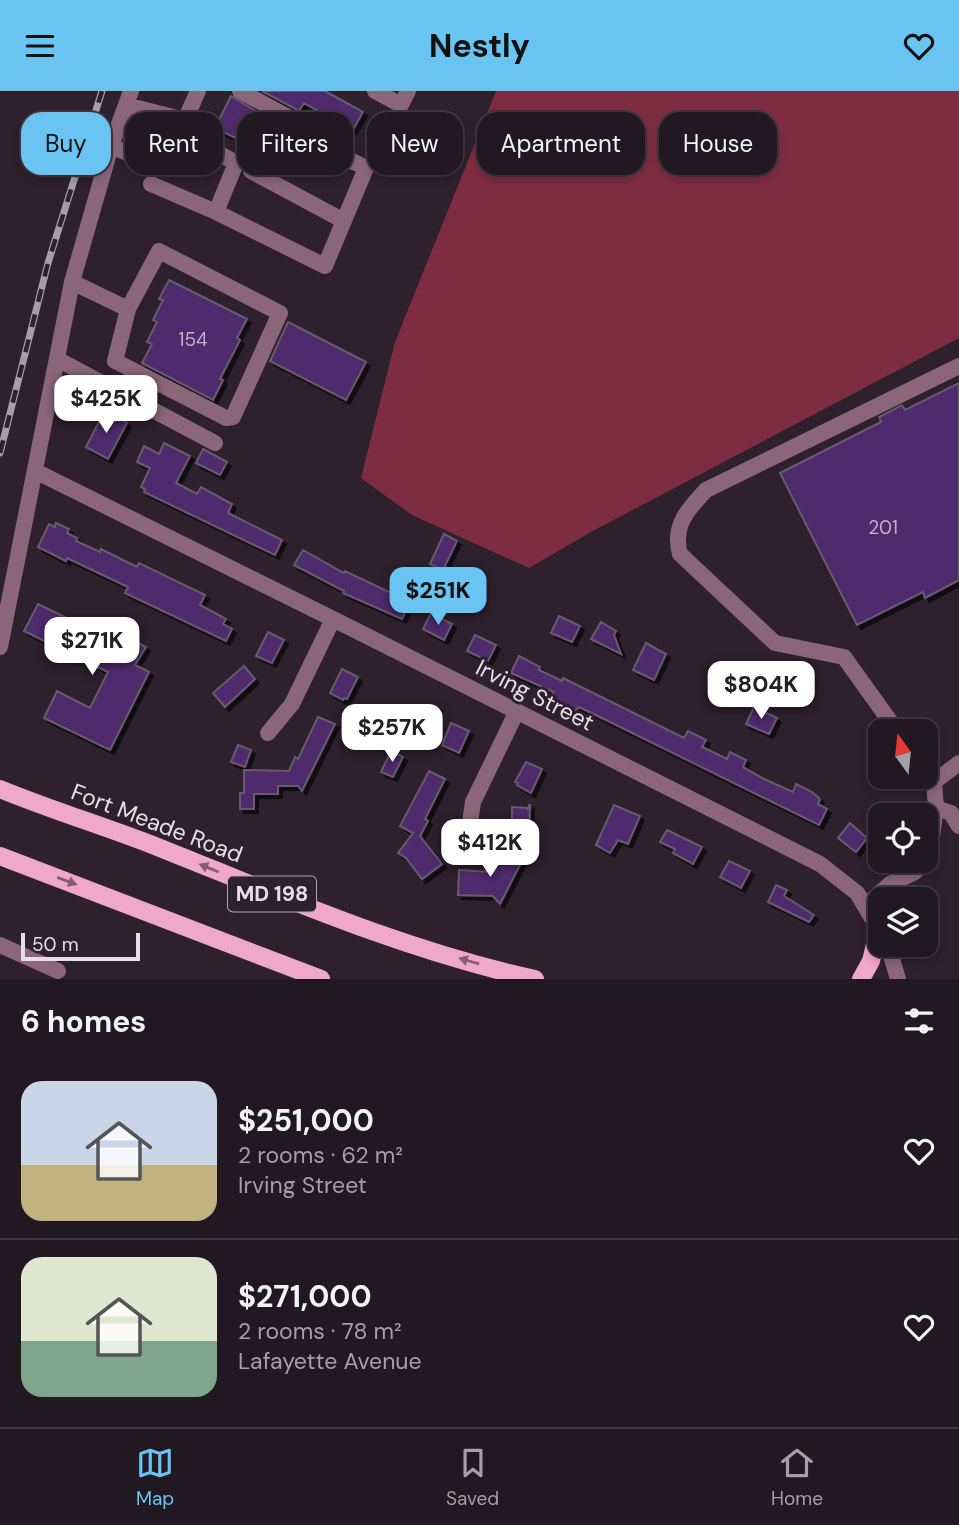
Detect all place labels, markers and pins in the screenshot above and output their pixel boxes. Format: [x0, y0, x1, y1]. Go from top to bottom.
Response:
pin: $425K [57, 375, 155, 435]
pin: $251K [389, 567, 487, 627]
pin: $271K [43, 617, 141, 677]
pin: $804K [712, 661, 810, 721]
pin: $257K [343, 705, 441, 764]
pin: $412K [441, 819, 539, 879]

